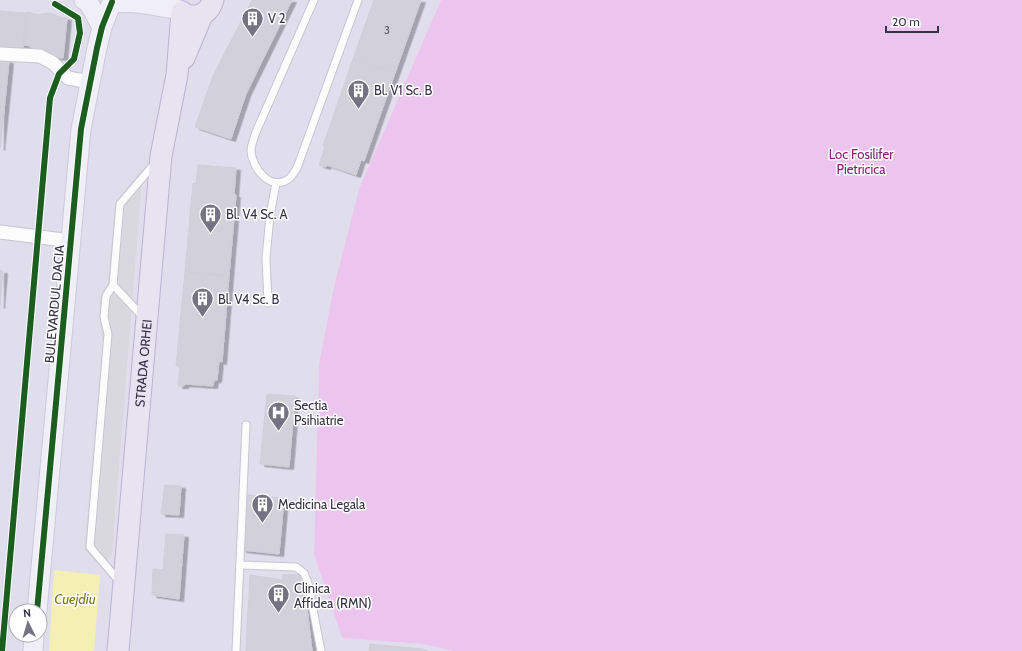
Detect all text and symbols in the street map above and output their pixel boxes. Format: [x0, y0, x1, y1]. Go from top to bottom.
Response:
building icon: V 2 [240, 5, 266, 38]
scale bar [886, 8, 938, 34]
place label: V 2 [268, 10, 286, 26]
text: 20 m [892, 14, 920, 29]
house number: 3 [384, 23, 390, 37]
building icon: Bl. V1 Sc. B [346, 77, 372, 110]
place label: Bl. V1 Sc. B [374, 82, 433, 98]
park label: Loc Fosilifer Pietricica [829, 146, 894, 177]
building icon: Bl. V4 Sc. A [198, 201, 224, 234]
place label: Bl. V4 Sc. A [226, 206, 287, 222]
street label: BULEVARDUL DACIA [41, 244, 67, 364]
building icon: Bl. V4 Sc. B [190, 286, 216, 319]
place label: Bl. V4 Sc. B [218, 291, 279, 307]
street label: STRADA ORHEI [131, 318, 155, 408]
place label: Sectia Psihiatrie [294, 397, 344, 428]
hospital icon: Sectia Psihiatrie [265, 399, 291, 432]
building icon: Medicina Legala [250, 491, 276, 524]
place label: Medicina Legala [278, 496, 366, 512]
place label: Clinica Affidea (RMN) [294, 580, 372, 611]
building icon: Clinica Affidea (RMN) [265, 582, 291, 615]
water label: Cuejdiu [54, 590, 96, 608]
north arrow [8, 603, 48, 643]
text: N [23, 606, 32, 620]

